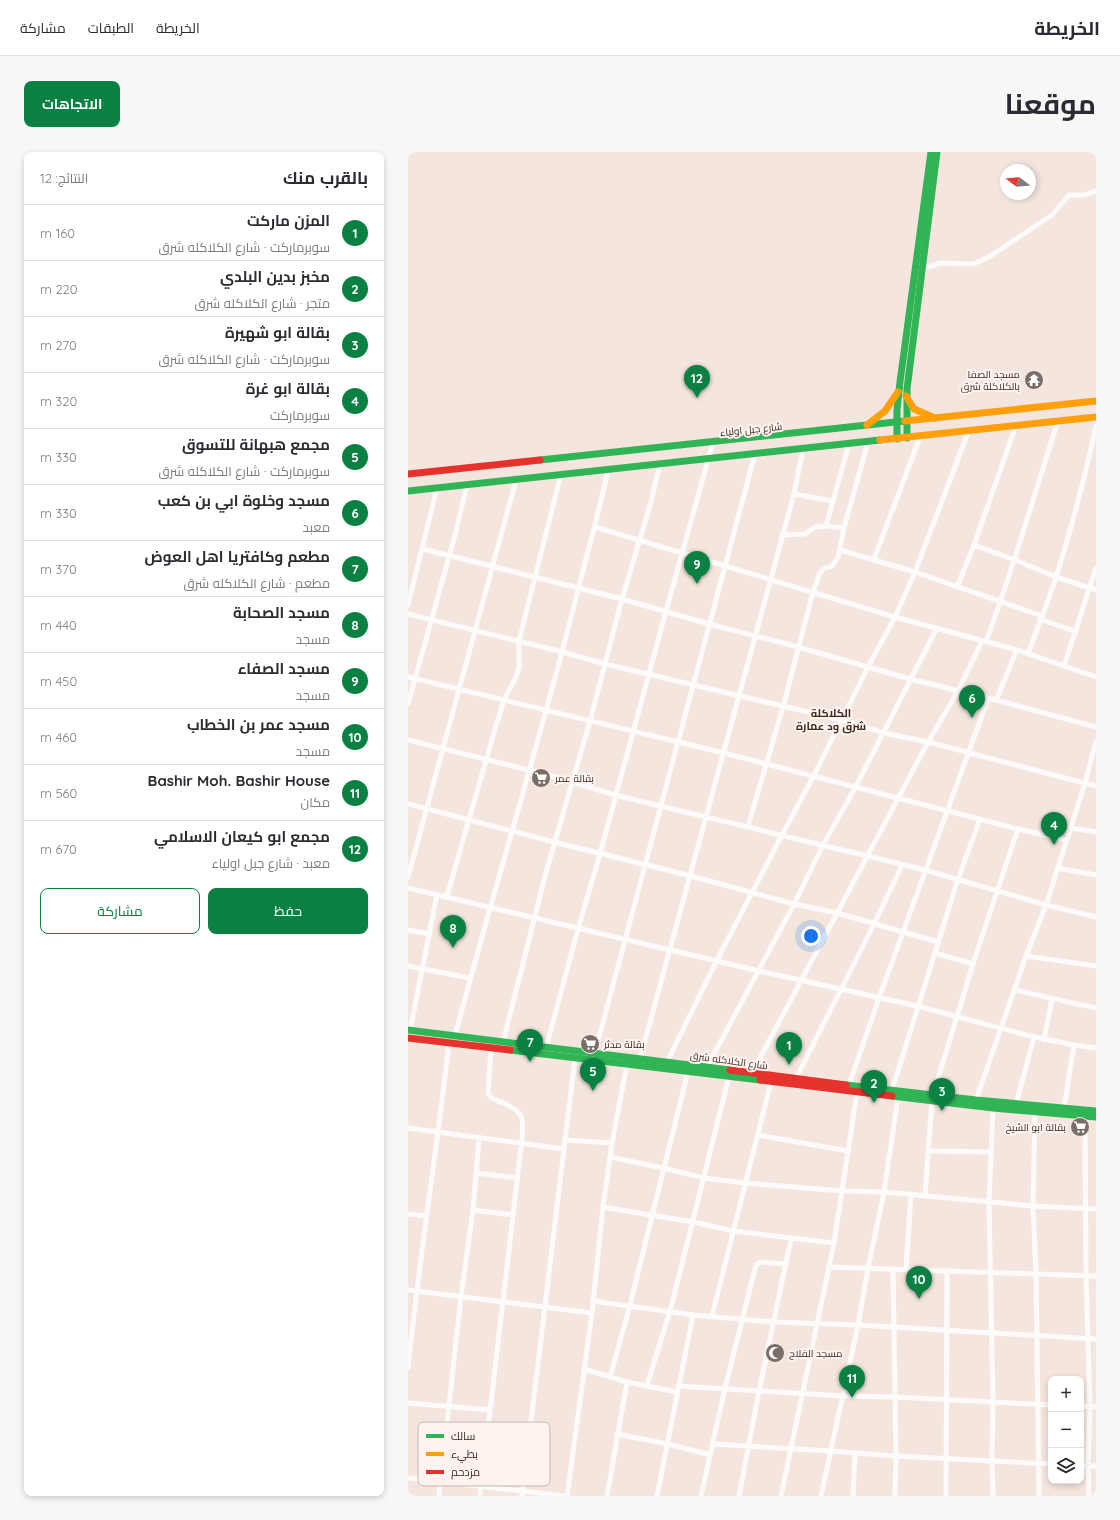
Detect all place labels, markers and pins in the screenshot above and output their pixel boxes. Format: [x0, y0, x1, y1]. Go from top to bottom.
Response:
pin: 12 [684, 365, 710, 398]
place label: مسجد الصفا بالكلاكلة شرق [961, 368, 1020, 393]
temple icon: مسجد الصفا بالكلاكلة شرق [1023, 369, 1045, 391]
pin: 9 [684, 551, 710, 584]
pin: 6 [959, 685, 985, 718]
supermarket icon: بقالة عمر [530, 767, 552, 789]
place label: بقالة عمر [554, 772, 594, 785]
pin: 4 [1041, 812, 1067, 845]
pin: 8 [440, 915, 466, 948]
pin: 7 [517, 1029, 543, 1062]
pin: 1 [776, 1032, 802, 1065]
supermarket icon: بقالة مدثر [579, 1033, 601, 1055]
place label: بقالة مدثر [603, 1038, 645, 1051]
pin: 5 [580, 1058, 606, 1091]
pin: 2 [861, 1070, 887, 1103]
pin: 3 [929, 1078, 955, 1111]
supermarket icon: بقالة ابو الشيخ [1069, 1116, 1091, 1138]
place label: بقالة ابو الشيخ [1006, 1121, 1066, 1134]
pin: 10 [906, 1266, 932, 1299]
mosque icon: مسجد الفلاح [764, 1342, 786, 1364]
place label: مسجد الفلاح [789, 1347, 842, 1360]
pin: 11 [839, 1365, 865, 1398]

